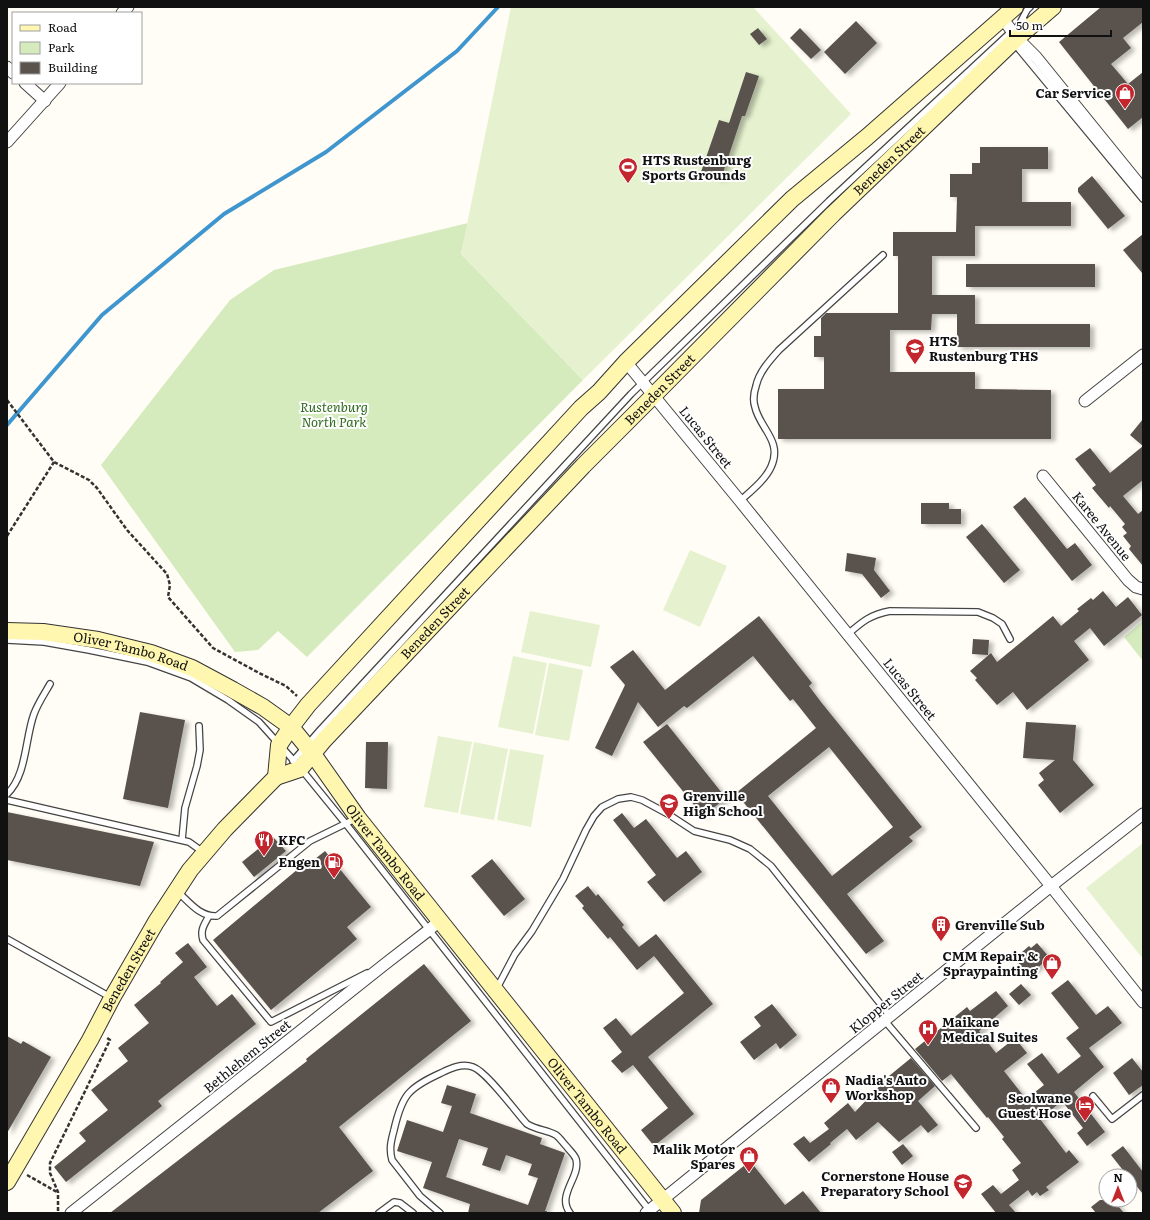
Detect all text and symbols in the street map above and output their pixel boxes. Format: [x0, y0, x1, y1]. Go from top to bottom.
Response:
legend [12, 12, 142, 84]
scale bar [1010, 12, 1111, 38]
text: 50 m [1016, 16, 1043, 34]
text: Road [48, 18, 78, 36]
text: Park [48, 38, 75, 56]
text: Building [48, 58, 98, 76]
shop icon: Car Service [1114, 82, 1136, 110]
place label: Car Service [1035, 83, 1111, 102]
street label: Beneden Street [848, 120, 929, 199]
place label: HTS Rustenburg Sports Grounds [642, 150, 751, 184]
sports icon: HTS Rustenburg Sports Grounds [617, 156, 639, 184]
place label: HTS Rustenburg THS [929, 331, 1038, 365]
school or university icon: HTS Rustenburg THS [904, 337, 926, 365]
street label: Beneden Street [620, 349, 699, 429]
park label: Rustenburg North Park [300, 397, 368, 431]
street label: Lucas Street [675, 401, 738, 473]
street label: Karee Avenue [1068, 487, 1136, 565]
street label: Beneden Street [396, 581, 474, 663]
street label: Oliver Tambo Road [72, 627, 191, 675]
street label: Lucas Street [879, 653, 942, 725]
place label: Grenville High School [683, 786, 763, 820]
school or university icon: Grenville High School [658, 792, 680, 820]
street label: Oliver Tambo Road [342, 800, 430, 904]
restaurant icon: KFC [253, 829, 275, 857]
place label: KFC [278, 830, 306, 849]
fuel station icon: Engen [323, 851, 345, 879]
place label: Engen [279, 852, 320, 871]
building icon: Grenville Sub [930, 914, 952, 942]
place label: Grenville Sub [955, 915, 1045, 934]
street label: Beneden Street [96, 924, 160, 1015]
place label: CMM Repair & Spraypainting [943, 946, 1038, 980]
shop icon: CMM Repair & Spraypainting [1041, 952, 1063, 980]
street label: Klopper Street [845, 965, 927, 1037]
place label: Maikane Medical Suites [942, 1012, 1038, 1046]
street label: Bethlehem Street [199, 1014, 295, 1097]
hospital icon: Maikane Medical Suites [917, 1018, 939, 1046]
street label: Oliver Tambo Road [543, 1053, 632, 1157]
place label: Nadia's Auto Workshop [845, 1070, 927, 1104]
shop icon: Nadia's Auto Workshop [820, 1076, 842, 1104]
place label: Seolwane Guest Hose [998, 1088, 1071, 1122]
hotel icon: Seolwane Guest Hose [1074, 1094, 1096, 1122]
place label: Malik Motor Spares [653, 1139, 736, 1173]
shop icon: Malik Motor Spares [738, 1145, 760, 1173]
place label: Cornerstone House Preparatory School [820, 1166, 949, 1200]
north arrow [1098, 1168, 1138, 1208]
text: N [1113, 1169, 1123, 1185]
school or university icon: Cornerstone House Preparatory School [952, 1172, 974, 1200]

